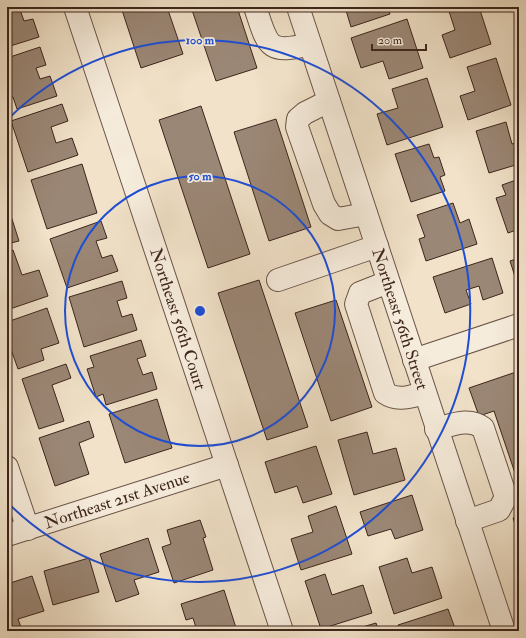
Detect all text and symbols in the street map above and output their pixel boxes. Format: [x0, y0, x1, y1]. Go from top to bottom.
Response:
scale bar [372, 26, 426, 52]
text: 100 m [186, 33, 215, 48]
text: 20 m [378, 33, 403, 48]
text: 50 m [188, 169, 212, 184]
street label: Northeast 56th Court [145, 245, 211, 393]
street label: Northeast 56th Street [367, 245, 433, 393]
centre of rings [193, 304, 207, 318]
street label: Northeast 21st Avenue [42, 467, 192, 533]

